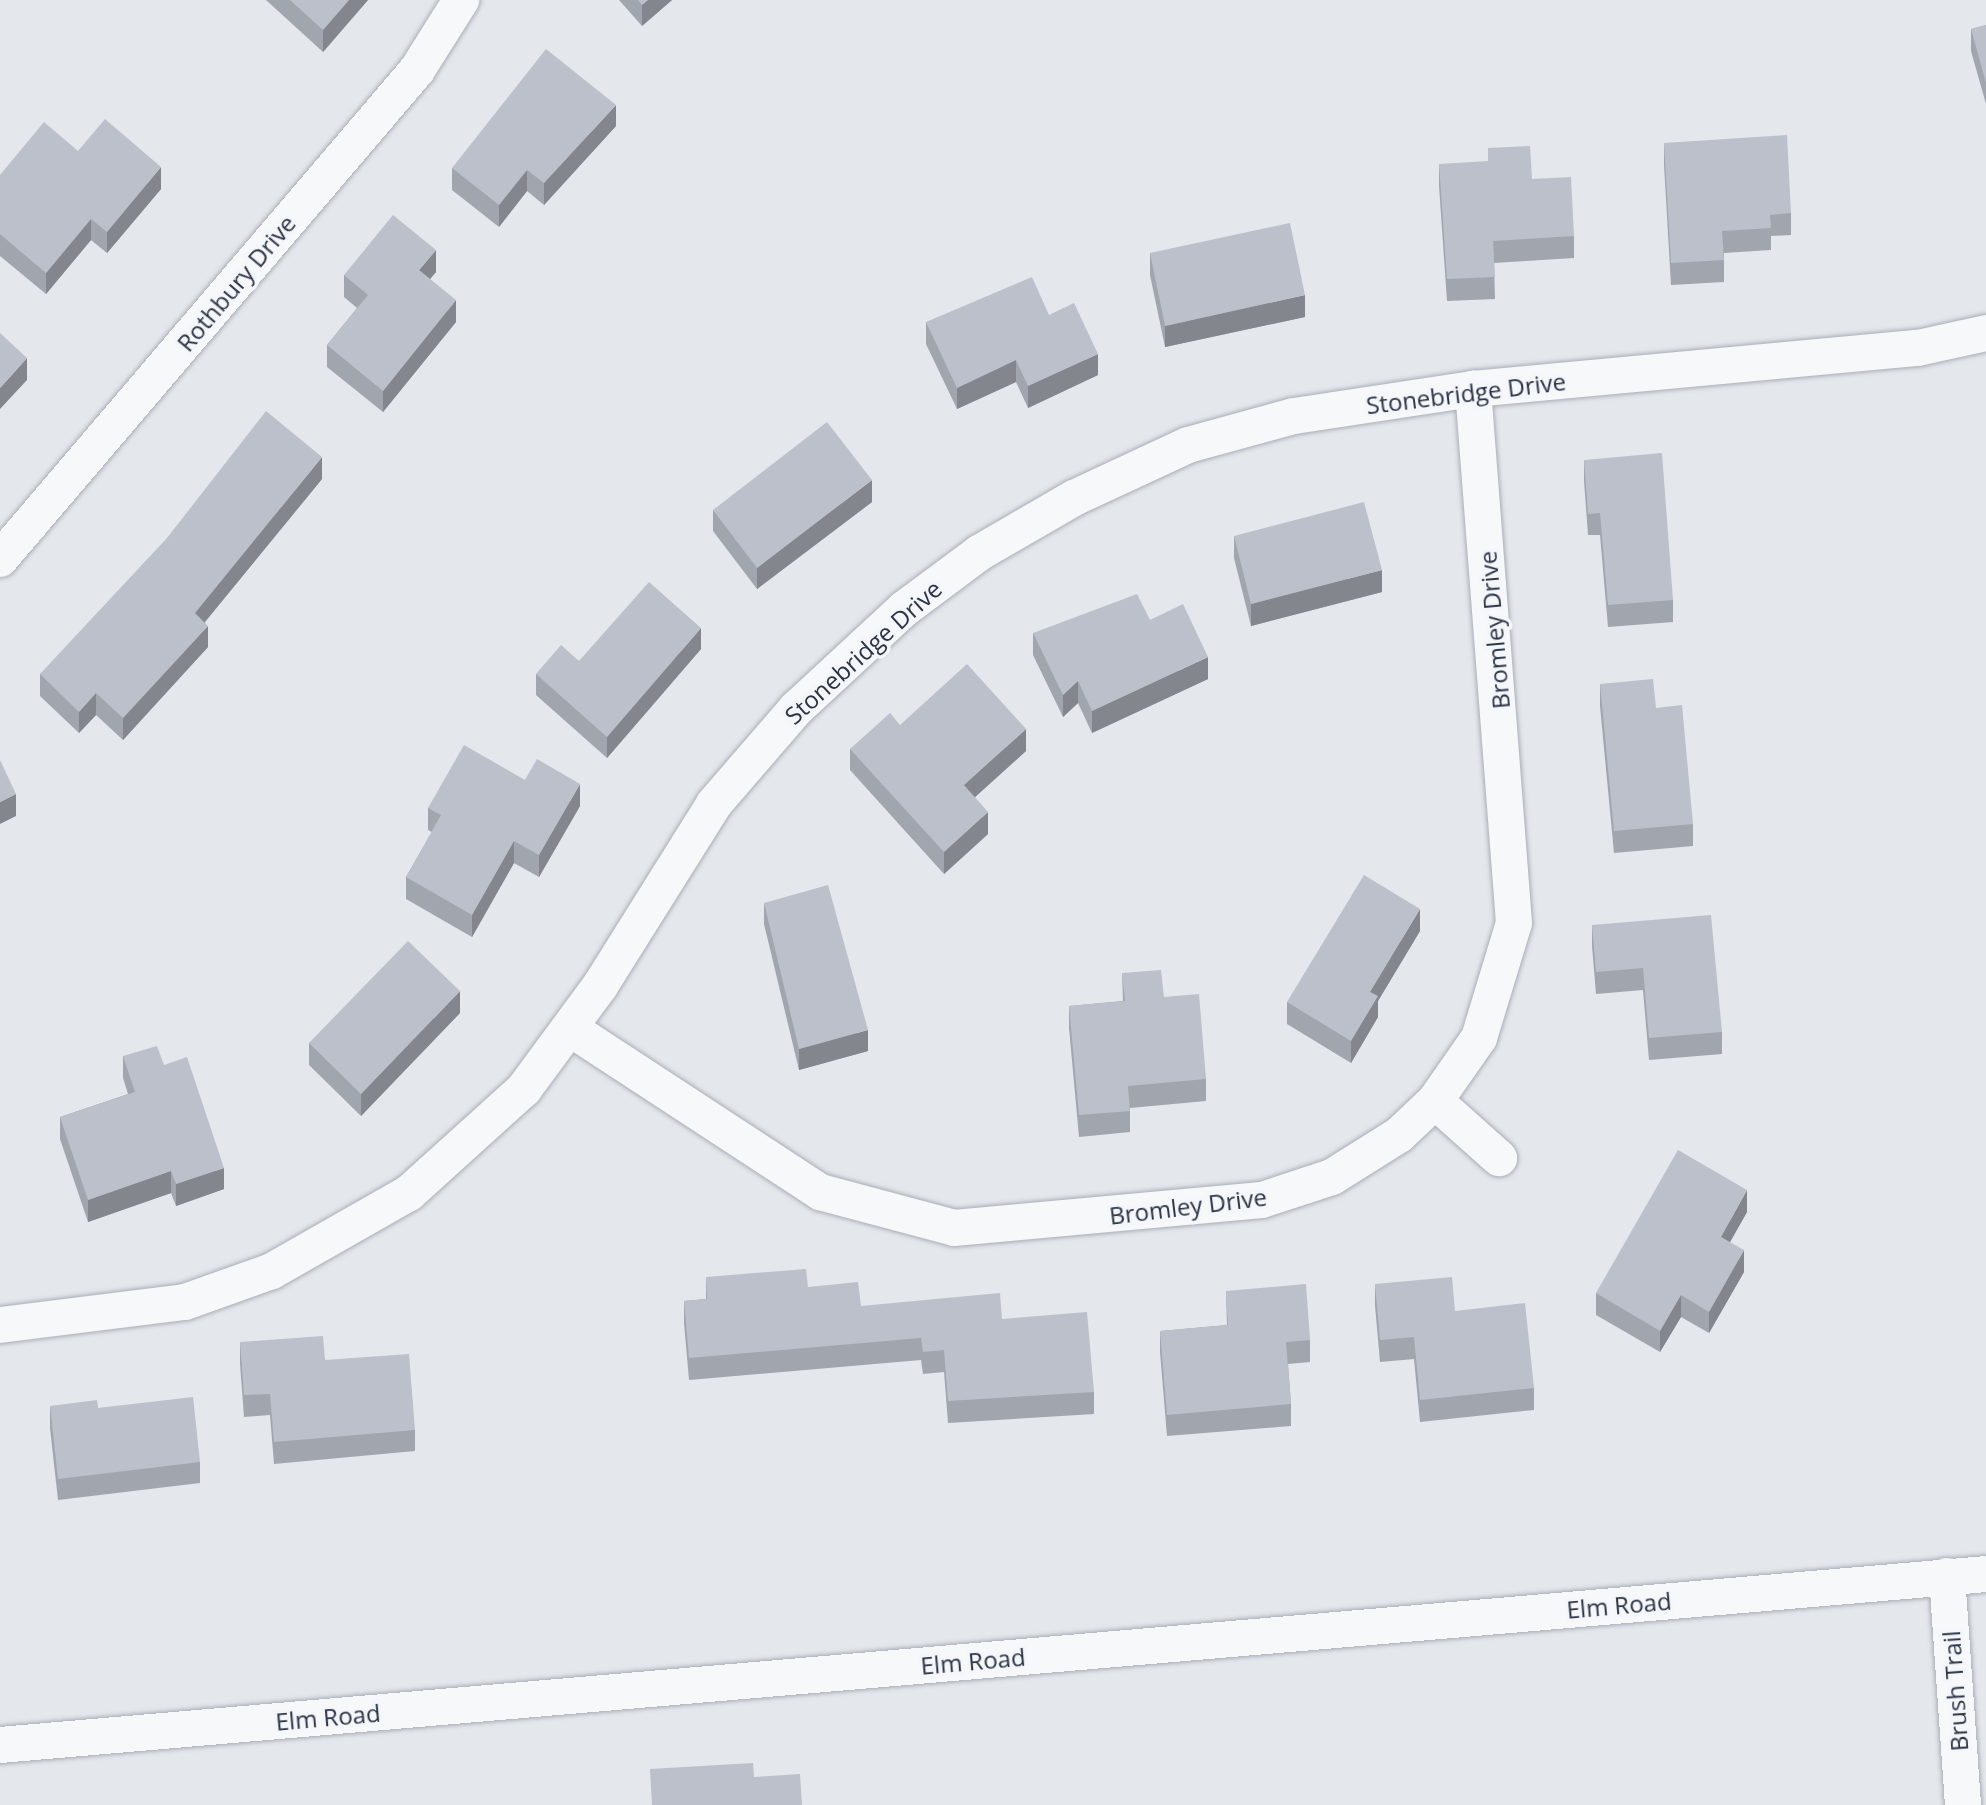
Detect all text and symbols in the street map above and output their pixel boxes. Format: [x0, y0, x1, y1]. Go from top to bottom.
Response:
street label: Rothbury Drive [171, 209, 301, 357]
street label: Stonebridge Drive [1364, 366, 1568, 420]
street label: Bromley Drive [1473, 550, 1515, 710]
street label: Stonebridge Drive [779, 574, 947, 730]
street label: Bromley Drive [1108, 1182, 1268, 1230]
street label: Elm Road [1565, 1586, 1673, 1624]
street label: Brush Trail [1936, 1630, 1974, 1752]
street label: Elm Road [919, 1642, 1027, 1680]
street label: Elm Road [274, 1698, 382, 1736]

